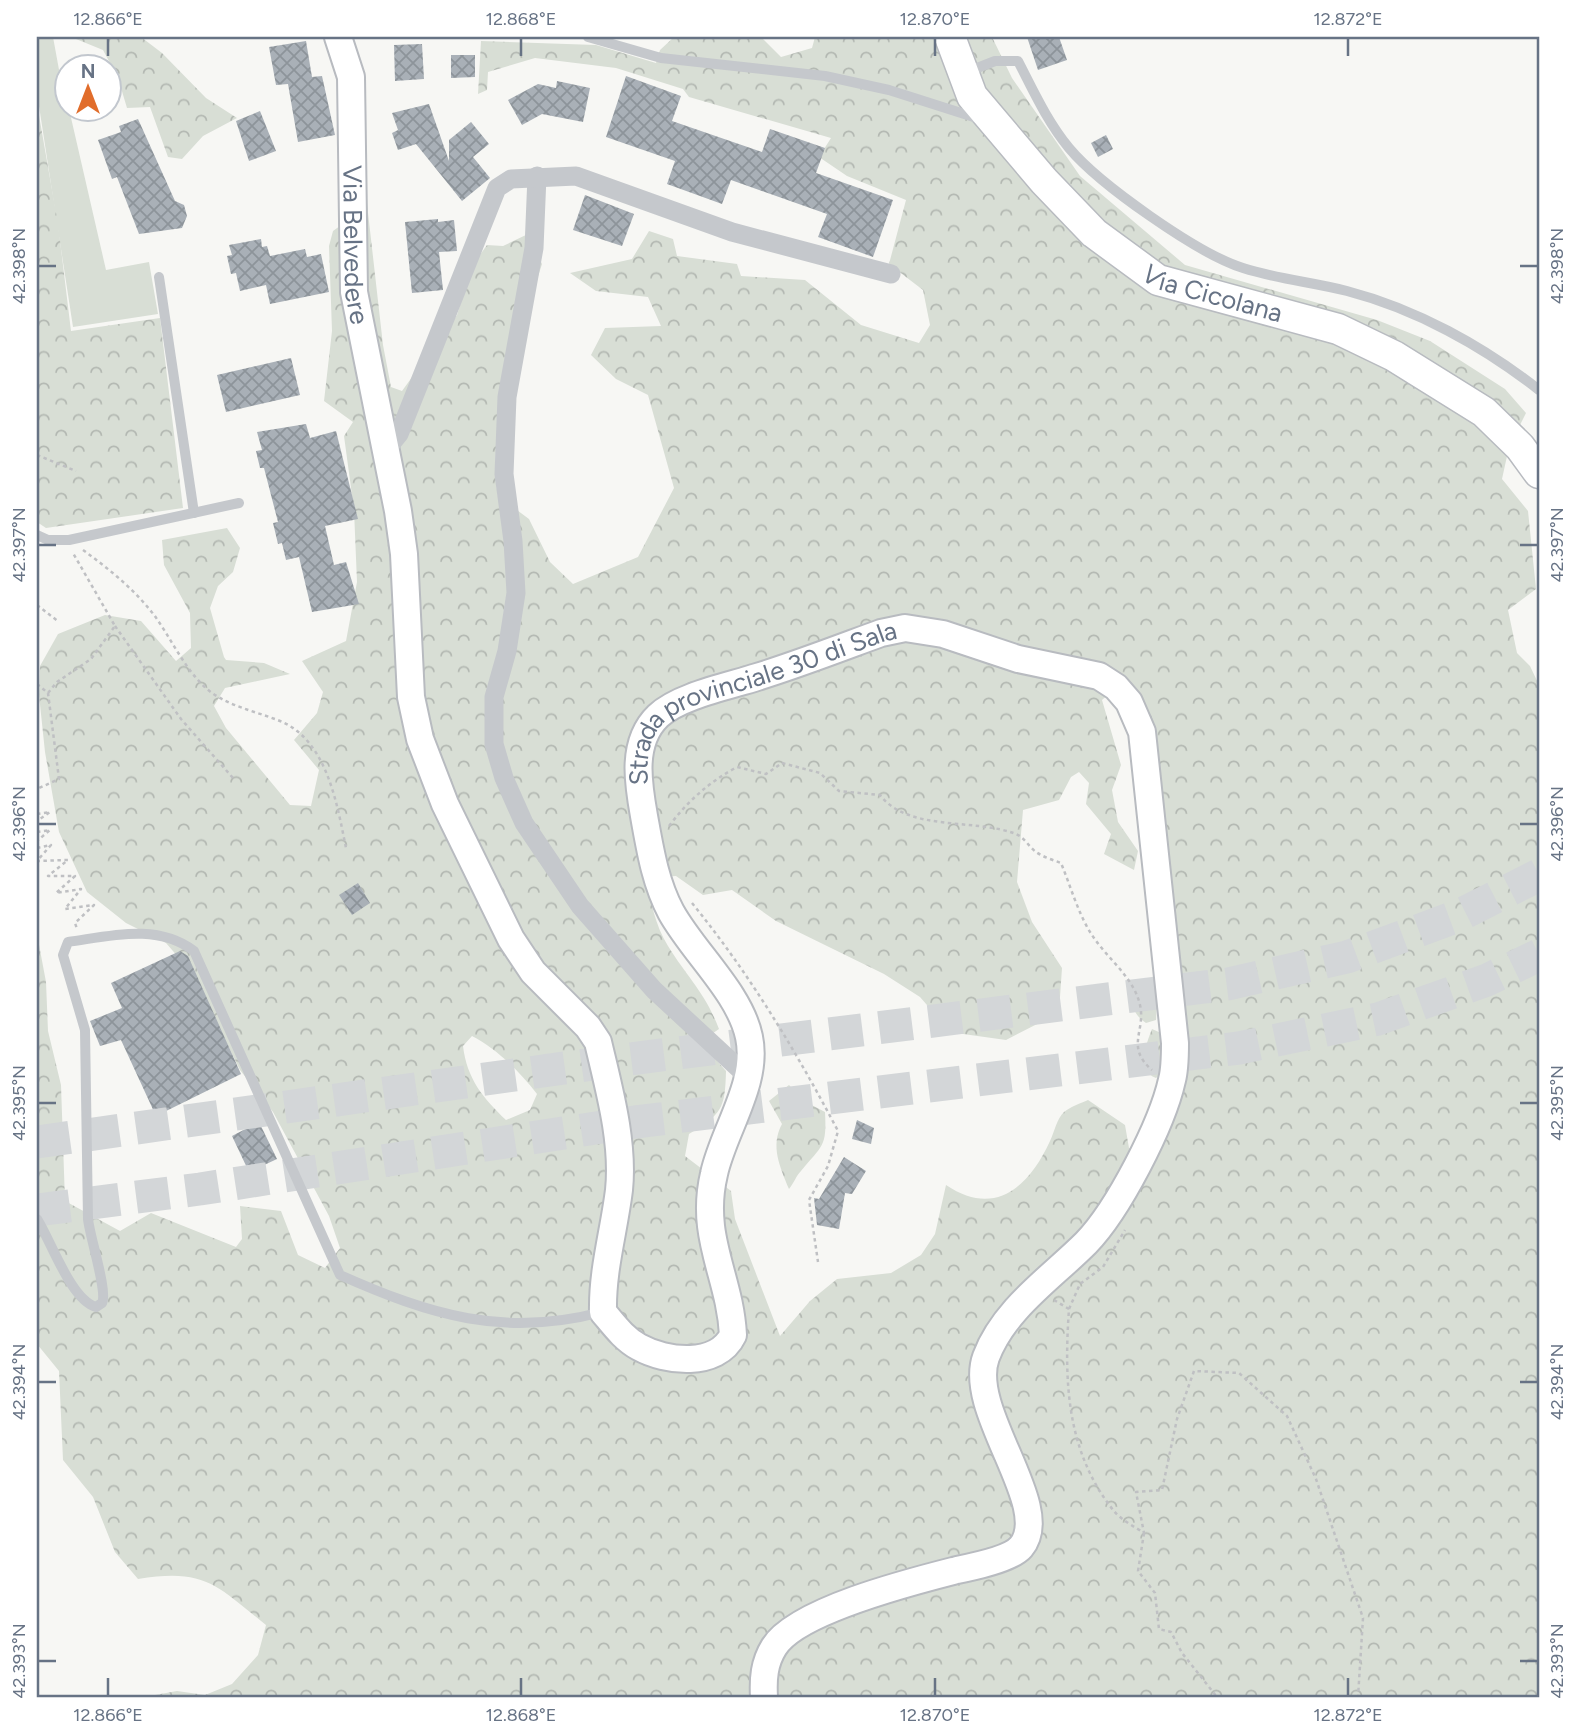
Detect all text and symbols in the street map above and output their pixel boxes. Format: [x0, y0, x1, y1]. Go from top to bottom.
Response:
text: 12.866°E [73, 8, 143, 30]
text: 12.868°E [486, 8, 556, 30]
text: 12.870°E [900, 8, 970, 30]
text: 12.872°E [1313, 8, 1383, 30]
north arrow [52, 52, 122, 122]
text: N [81, 60, 95, 83]
street label: Via Belvedere [336, 165, 376, 327]
text: 42.398°N [8, 228, 30, 304]
text: 42.398°N [1546, 228, 1568, 304]
street label: Via Cicolana [1135, 258, 1286, 329]
text: 42.397°N [8, 507, 30, 583]
text: 42.397°N [1546, 507, 1568, 583]
street label: Strada provinciale 30 di Sala [622, 614, 900, 786]
text: 42.396°N [8, 786, 30, 862]
text: 42.396°N [1546, 786, 1568, 862]
text: 42.395°N [8, 1065, 30, 1141]
text: 42.395°N [1546, 1065, 1568, 1141]
text: 42.394°N [8, 1344, 30, 1420]
text: 42.394°N [1546, 1344, 1568, 1420]
text: 42.393°N [8, 1623, 30, 1699]
text: 42.393°N [1546, 1623, 1568, 1699]
text: 12.866°E [73, 1704, 143, 1726]
text: 12.868°E [486, 1704, 556, 1726]
text: 12.870°E [900, 1704, 970, 1726]
text: 12.872°E [1313, 1704, 1383, 1726]

